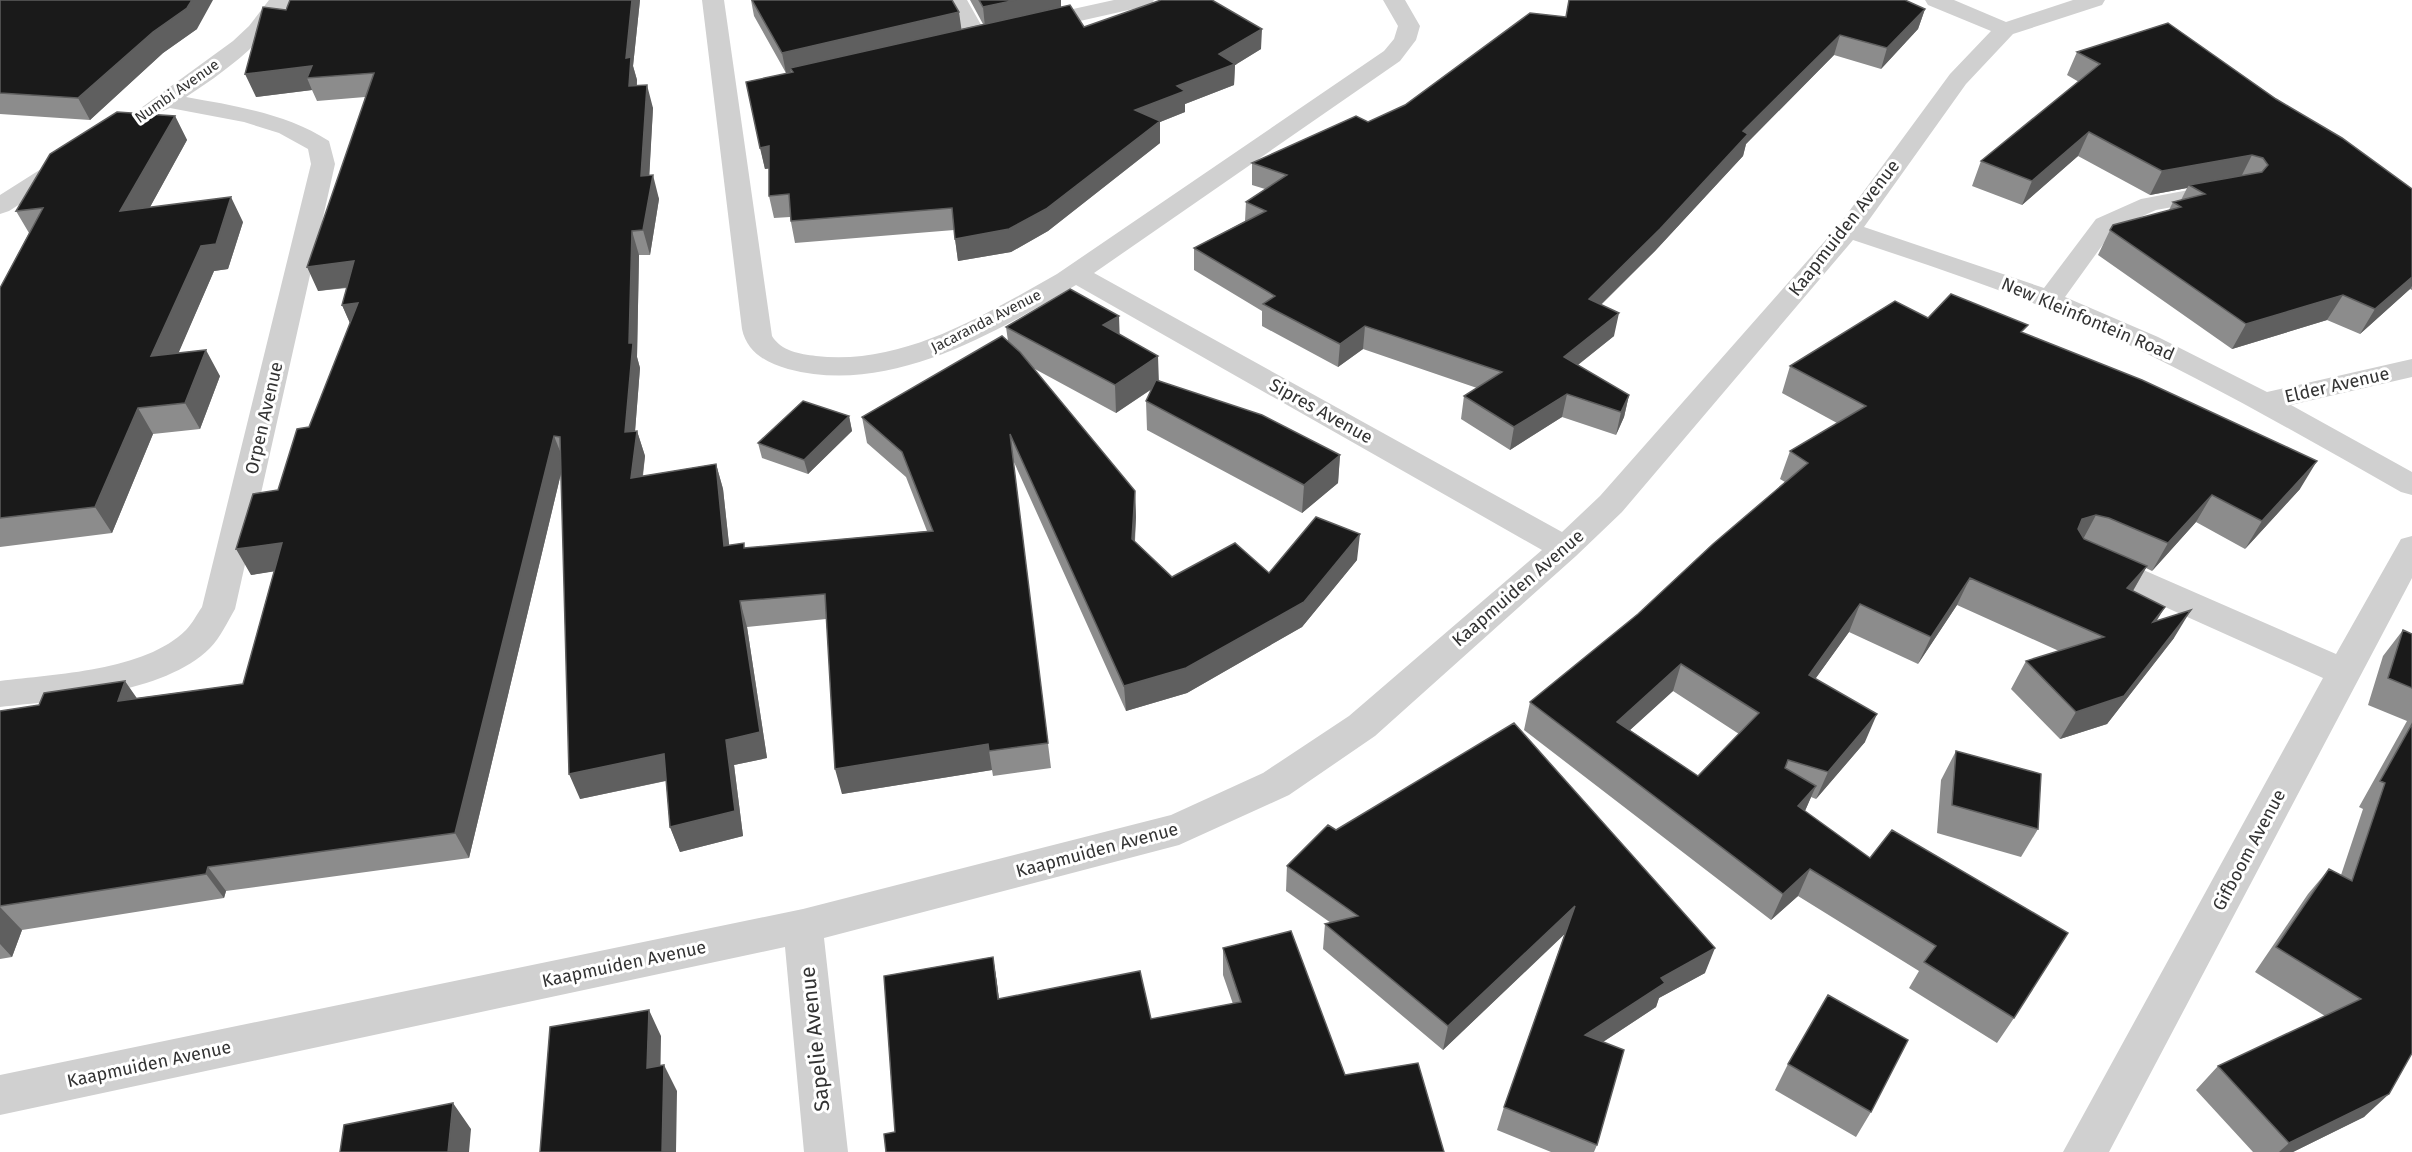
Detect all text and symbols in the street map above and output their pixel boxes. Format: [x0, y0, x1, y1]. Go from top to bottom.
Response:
street label: Numbi Avenue [131, 55, 223, 127]
street label: Kaapmuiden Avenue [1784, 155, 1904, 301]
street label: New Kleinfontein Road [1998, 273, 2178, 365]
street label: Jacaranda Avenue [928, 286, 1044, 356]
street label: Orpen Avenue [240, 360, 288, 476]
street label: Elder Avenue [2283, 362, 2391, 408]
street label: Sipres Avenue [1265, 374, 1377, 448]
street label: Kaapmuiden Avenue [1448, 525, 1588, 651]
street label: Gifboom Avenue [2208, 786, 2290, 914]
street label: Kaapmuiden Avenue [1013, 818, 1181, 882]
street label: Kaapmuiden Avenue [540, 936, 708, 992]
street label: Sapelie Avenue [794, 965, 836, 1113]
street label: Kaapmuiden Avenue [65, 1036, 233, 1092]

